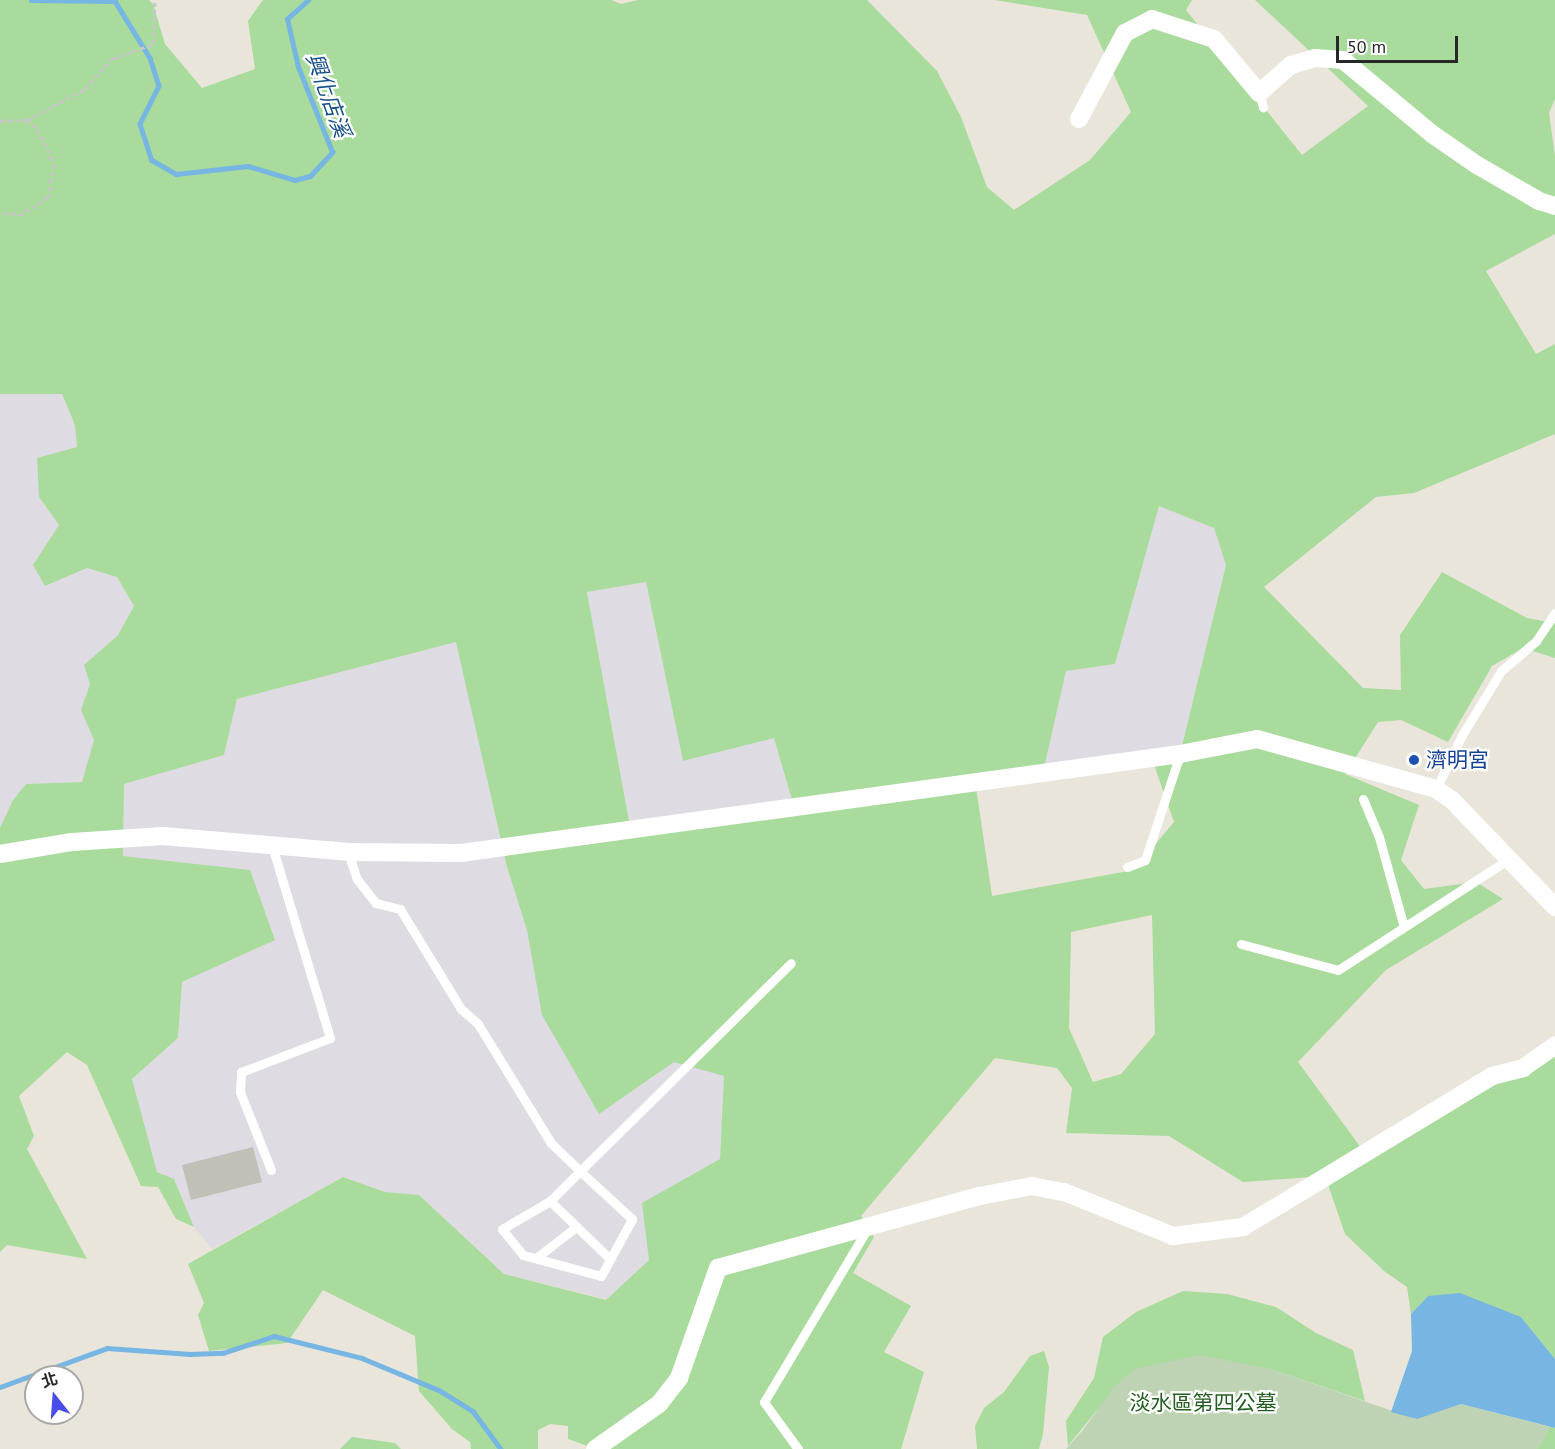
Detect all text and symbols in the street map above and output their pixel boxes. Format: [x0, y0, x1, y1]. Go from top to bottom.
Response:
scale bar [1339, 24, 1460, 62]
text: 50 m [1347, 35, 1386, 58]
water label: 興化店溪 [301, 49, 355, 141]
place label: 濟明宮 [1426, 747, 1489, 773]
marker: 濟明宮 [1407, 753, 1421, 767]
north arrow [24, 1365, 84, 1425]
text: 北 [39, 1368, 60, 1392]
park label: 淡水區第四公墓 [1130, 1390, 1276, 1416]

